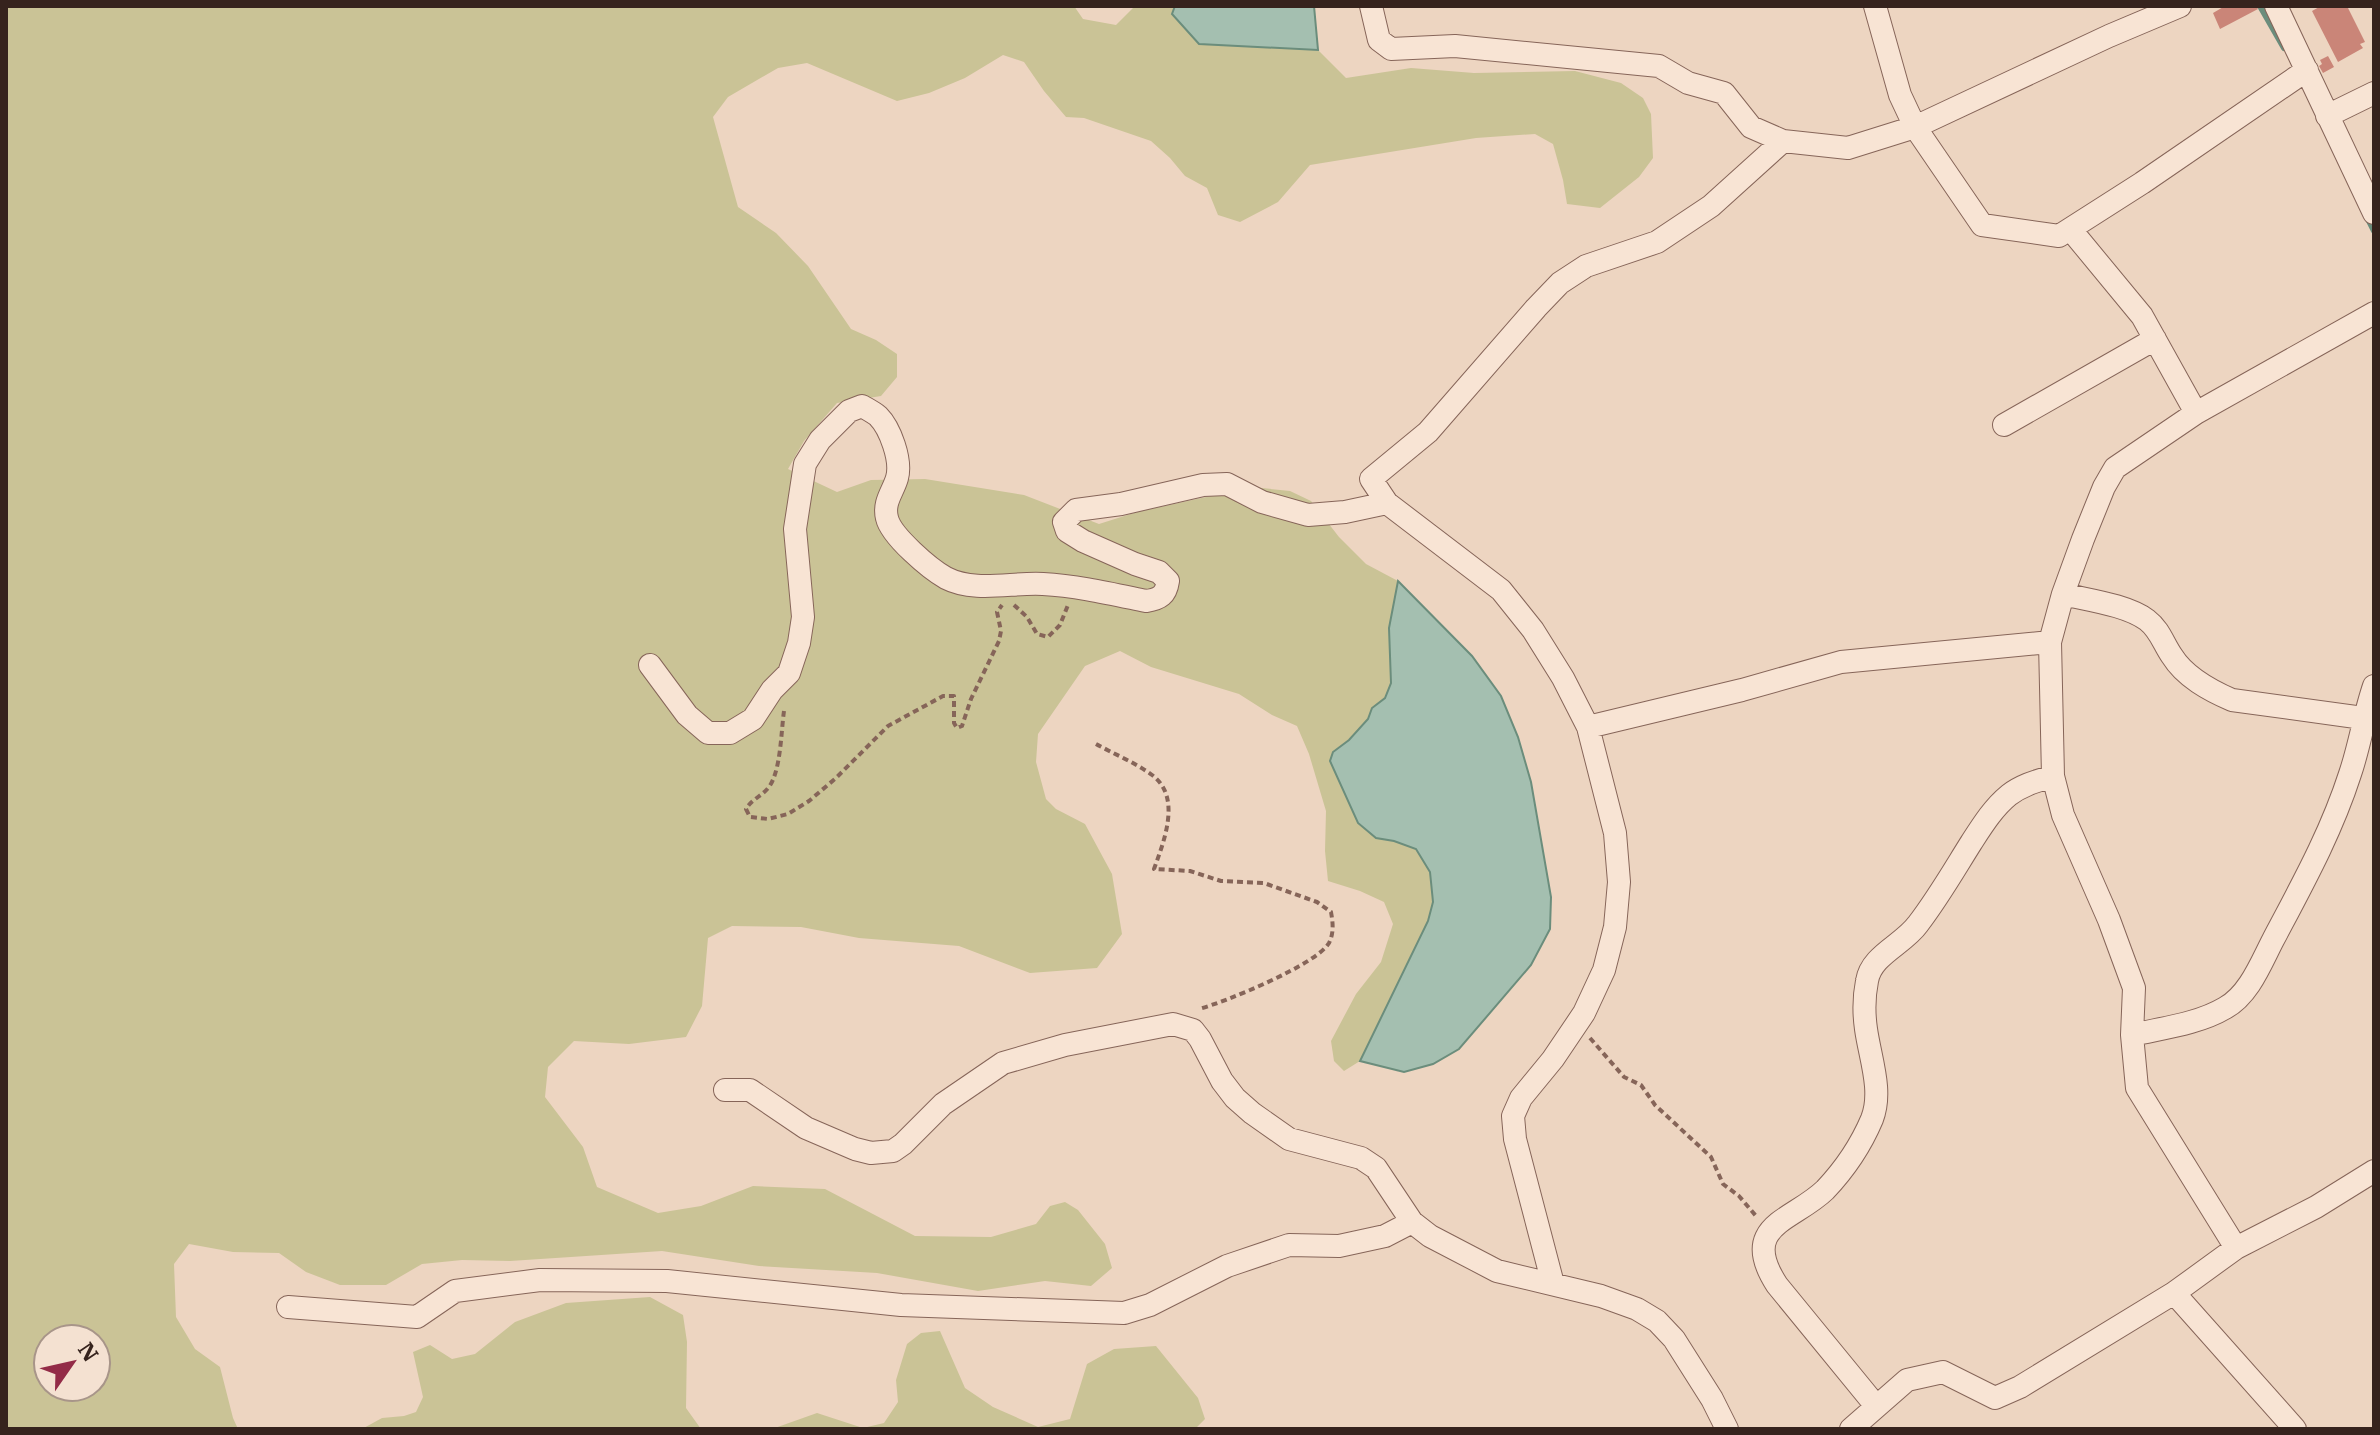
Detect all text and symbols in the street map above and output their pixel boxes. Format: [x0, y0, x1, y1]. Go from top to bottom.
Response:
north arrow [32, 1323, 112, 1403]
text: N [72, 1336, 106, 1367]

